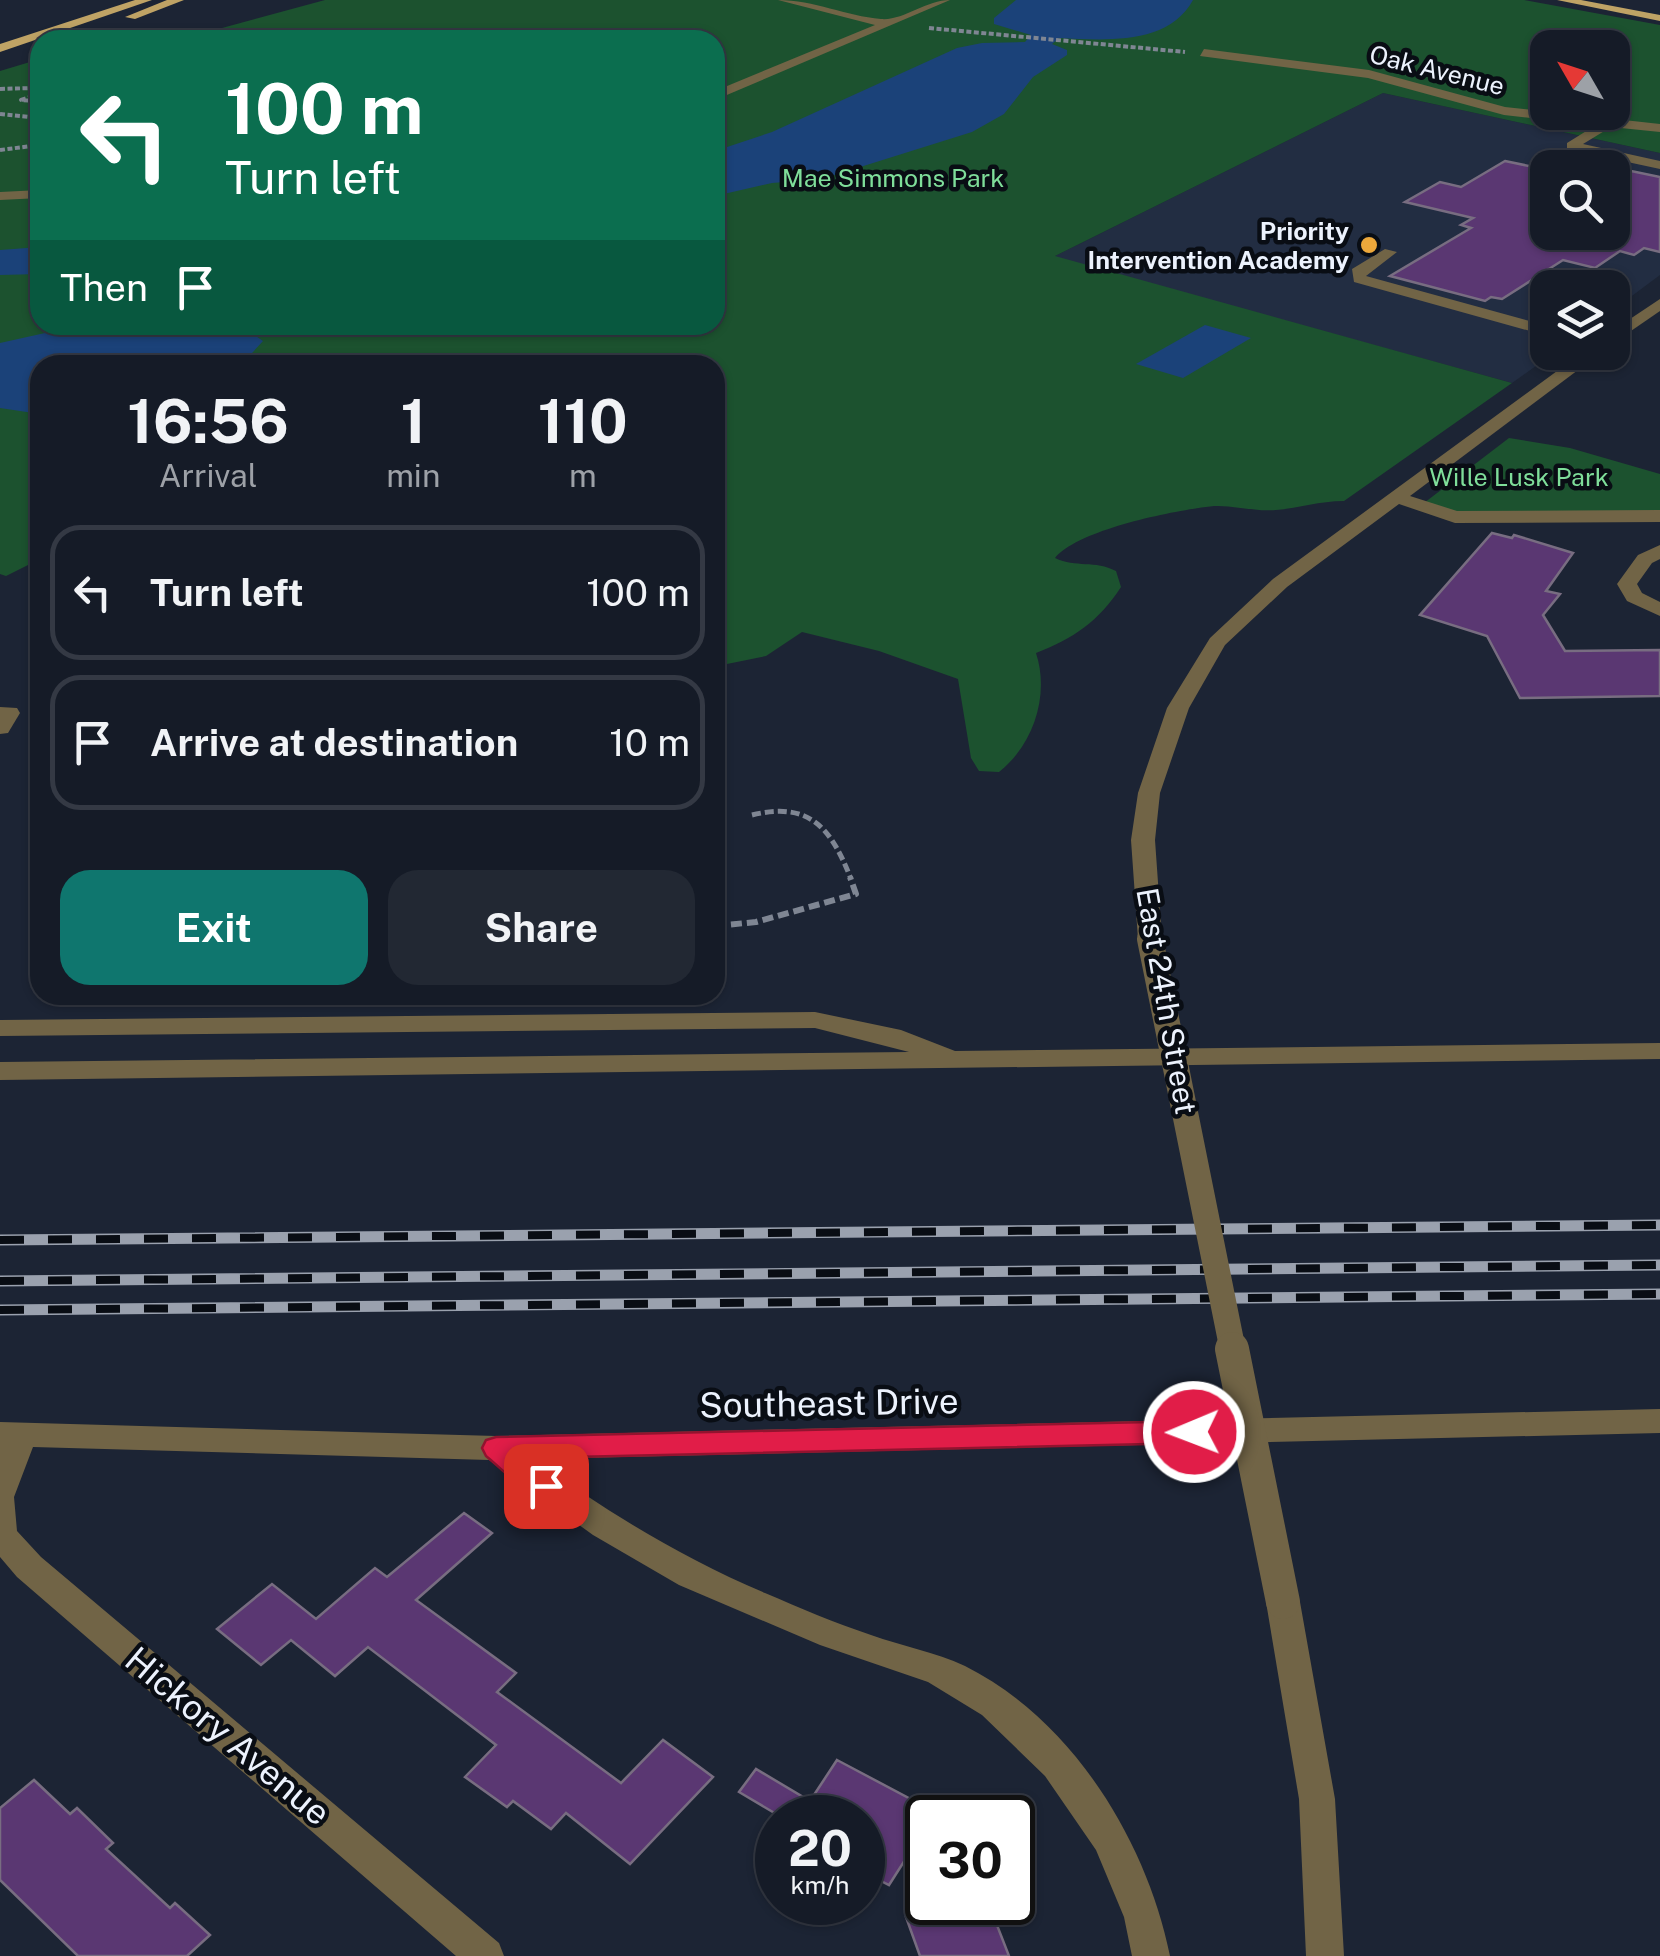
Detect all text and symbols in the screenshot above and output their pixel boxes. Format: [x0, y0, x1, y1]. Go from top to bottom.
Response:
north arrow [1530, 30, 1630, 130]
map controls [1530, 30, 1630, 370]
street label: Oak Avenue [1366, 39, 1508, 101]
text: 100 m [225, 67, 423, 150]
icon: left [60, 70, 190, 200]
button: search [1530, 150, 1630, 250]
text: Turn left [225, 151, 401, 204]
park label: Mae Simmons Park [782, 163, 1004, 193]
place label: Priority Intervention Academy [1087, 216, 1349, 275]
marker: Priority Intervention Academy [1358, 234, 1380, 256]
icon: arrive [168, 260, 223, 315]
text: Then [60, 265, 148, 310]
button: layers [1530, 270, 1630, 370]
text: 16:56 [127, 386, 289, 457]
text: 1 [400, 386, 426, 457]
text: 110 [538, 386, 628, 457]
text: Arrival [159, 457, 257, 494]
text: min [386, 457, 440, 494]
text: m [569, 457, 597, 494]
park label: Wille Lusk Park [1429, 462, 1609, 492]
icon: left [65, 565, 120, 620]
text: Turn left [150, 570, 304, 615]
text: 100 m [586, 570, 690, 615]
icon: arrive [65, 715, 120, 770]
text: Arrive at destination [150, 720, 518, 765]
text: 10 m [609, 720, 690, 765]
button: Exit [60, 870, 368, 985]
button: Share [388, 870, 695, 985]
street label: East 24th Street [1129, 885, 1205, 1117]
street label: Southeast Drive [699, 1380, 959, 1426]
position arrow [1142, 1380, 1246, 1484]
pin [504, 1444, 589, 1529]
icon: arrive [519, 1459, 574, 1514]
street label: Hickory Avenue [117, 1639, 339, 1833]
speed limit sign: 30 [905, 1795, 1035, 1925]
text: 20 [788, 1818, 852, 1877]
text: km/h [791, 1870, 849, 1900]

